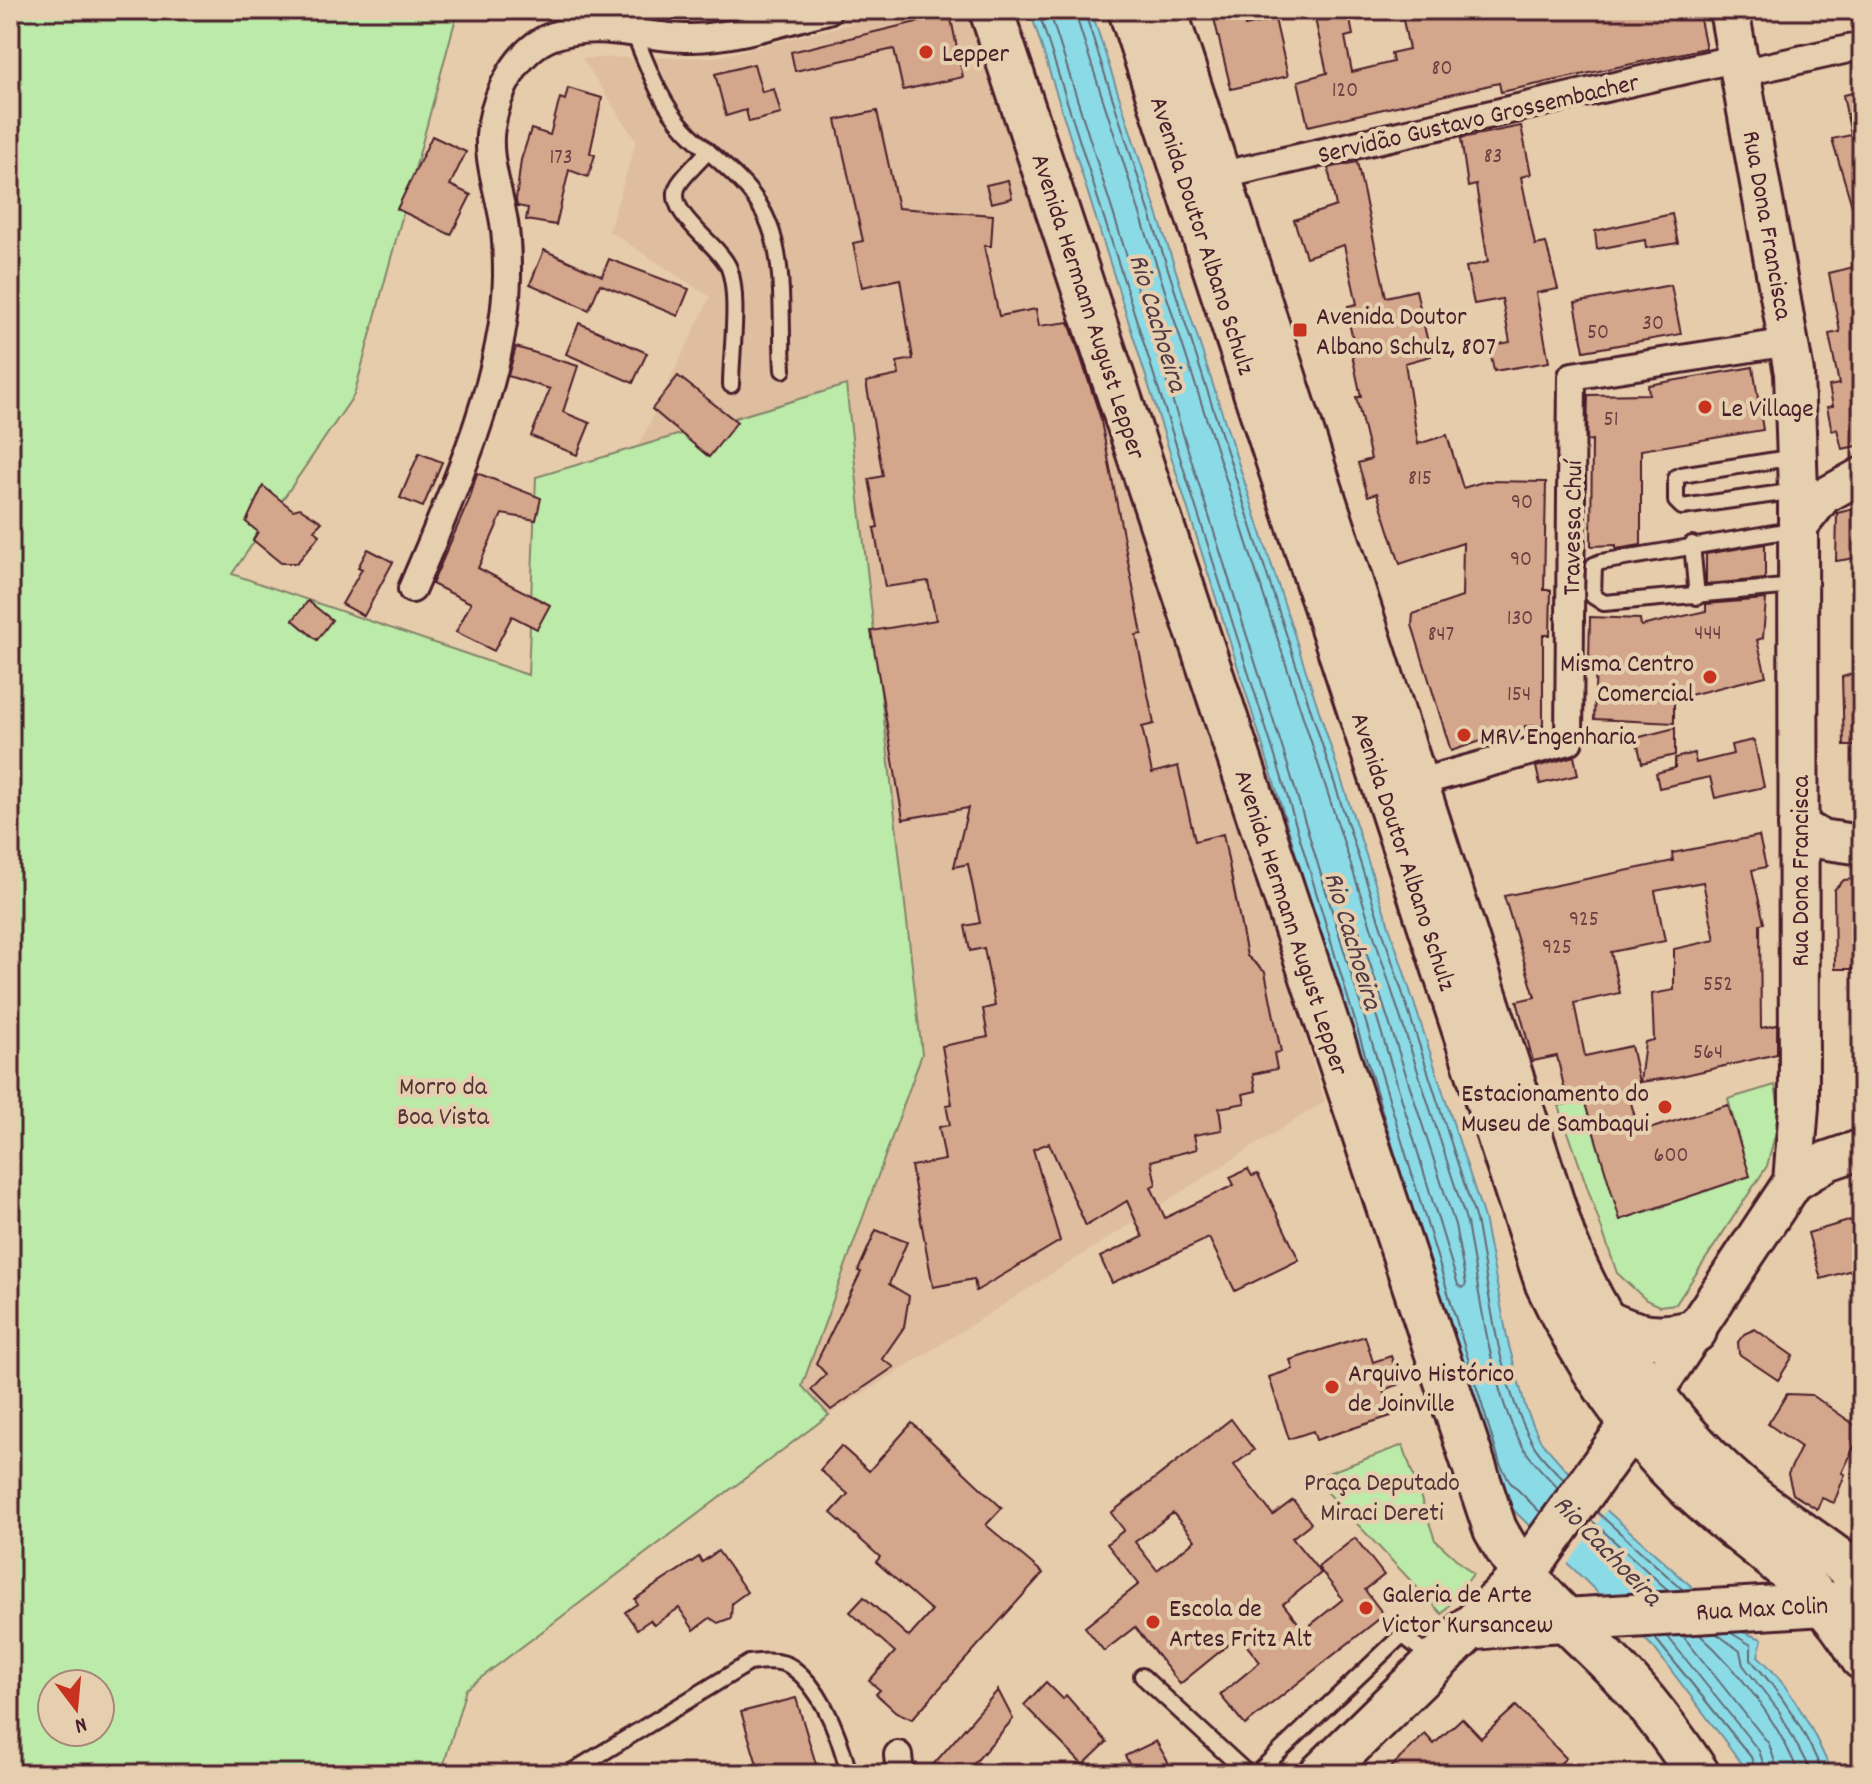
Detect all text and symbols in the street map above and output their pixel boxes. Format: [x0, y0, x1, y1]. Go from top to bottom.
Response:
place label: Lepper [942, 37, 1009, 74]
marker: Lepper [917, 43, 935, 61]
house number: 80 [1432, 54, 1452, 85]
street label: Servidão Gustavo Grossembacher [1314, 65, 1643, 175]
house number: 120 [1332, 76, 1358, 107]
street label: Avenida Doutor Albano Schulz [1138, 92, 1263, 380]
street label: Rua Dona Francisca [1731, 128, 1801, 324]
house number: 83 [1484, 142, 1502, 173]
house number: 173 [549, 143, 573, 174]
street label: Avenida Hermann August Lepper [1020, 149, 1154, 465]
water label: Rio Cachoeira [1115, 250, 1196, 399]
place label: Avenida Doutor Albano Schulz, 807 [1316, 300, 1496, 367]
house number: 30 [1642, 309, 1664, 340]
house number: 50 [1587, 318, 1609, 349]
marker: Avenida Doutor Albano Schulz, 807 [1291, 321, 1309, 339]
place label: Le Village [1721, 392, 1814, 429]
marker: Le Village [1696, 398, 1714, 416]
house number: 51 [1603, 405, 1619, 436]
street label: Travessa Chuí [1555, 458, 1594, 596]
house number: 815 [1408, 464, 1432, 495]
house number: 90 [1511, 488, 1533, 519]
house number: 90 [1510, 545, 1532, 576]
house number: 130 [1507, 604, 1533, 635]
house number: 444 [1694, 619, 1722, 650]
house number: 847 [1428, 620, 1454, 651]
place label: Misma Centro Comercial [1560, 647, 1694, 714]
marker: Misma Centro Comercial [1701, 668, 1719, 686]
house number: 154 [1507, 680, 1531, 711]
street label: Avenida Doutor Albano Schulz [1339, 708, 1464, 996]
place label: MRV Engenharia [1480, 720, 1637, 757]
marker: MRV Engenharia [1455, 726, 1473, 744]
street label: Avenida Hermann August Lepper [1223, 765, 1357, 1081]
street label: Rua Dona Francisca [1784, 774, 1821, 967]
water label: Rio Cachoeira [1310, 868, 1391, 1017]
house number: 925 [1569, 905, 1599, 936]
house number: 925 [1542, 933, 1572, 964]
house number: 552 [1703, 970, 1733, 1001]
house number: 564 [1693, 1038, 1723, 1069]
park label: Morro da Boa Vista [397, 1070, 490, 1137]
place label: Estacionamento do Museu de Sambaqui [1461, 1077, 1649, 1144]
marker: Estacionamento do Museu de Sambaqui [1656, 1098, 1674, 1116]
house number: 600 [1654, 1141, 1688, 1172]
place label: Arquivo Histórico de Joinville [1348, 1357, 1514, 1424]
marker: Arquivo Histórico de Joinville [1323, 1378, 1341, 1396]
park label: Praça Deputado Miraci Dereti [1304, 1466, 1460, 1533]
water label: Rio Cachoeira [1542, 1487, 1670, 1619]
place label: Galeria de Arte Victor Kursancew [1382, 1578, 1553, 1645]
street label: Rua Max Colin [1695, 1589, 1829, 1632]
place label: Escola de Artes Fritz Alt [1169, 1592, 1313, 1659]
marker: Galeria de Arte Victor Kursancew [1357, 1599, 1375, 1617]
marker: Escola de Artes Fritz Alt [1144, 1613, 1162, 1631]
north arrow [36, 1668, 116, 1748]
text: N [71, 1707, 90, 1740]

